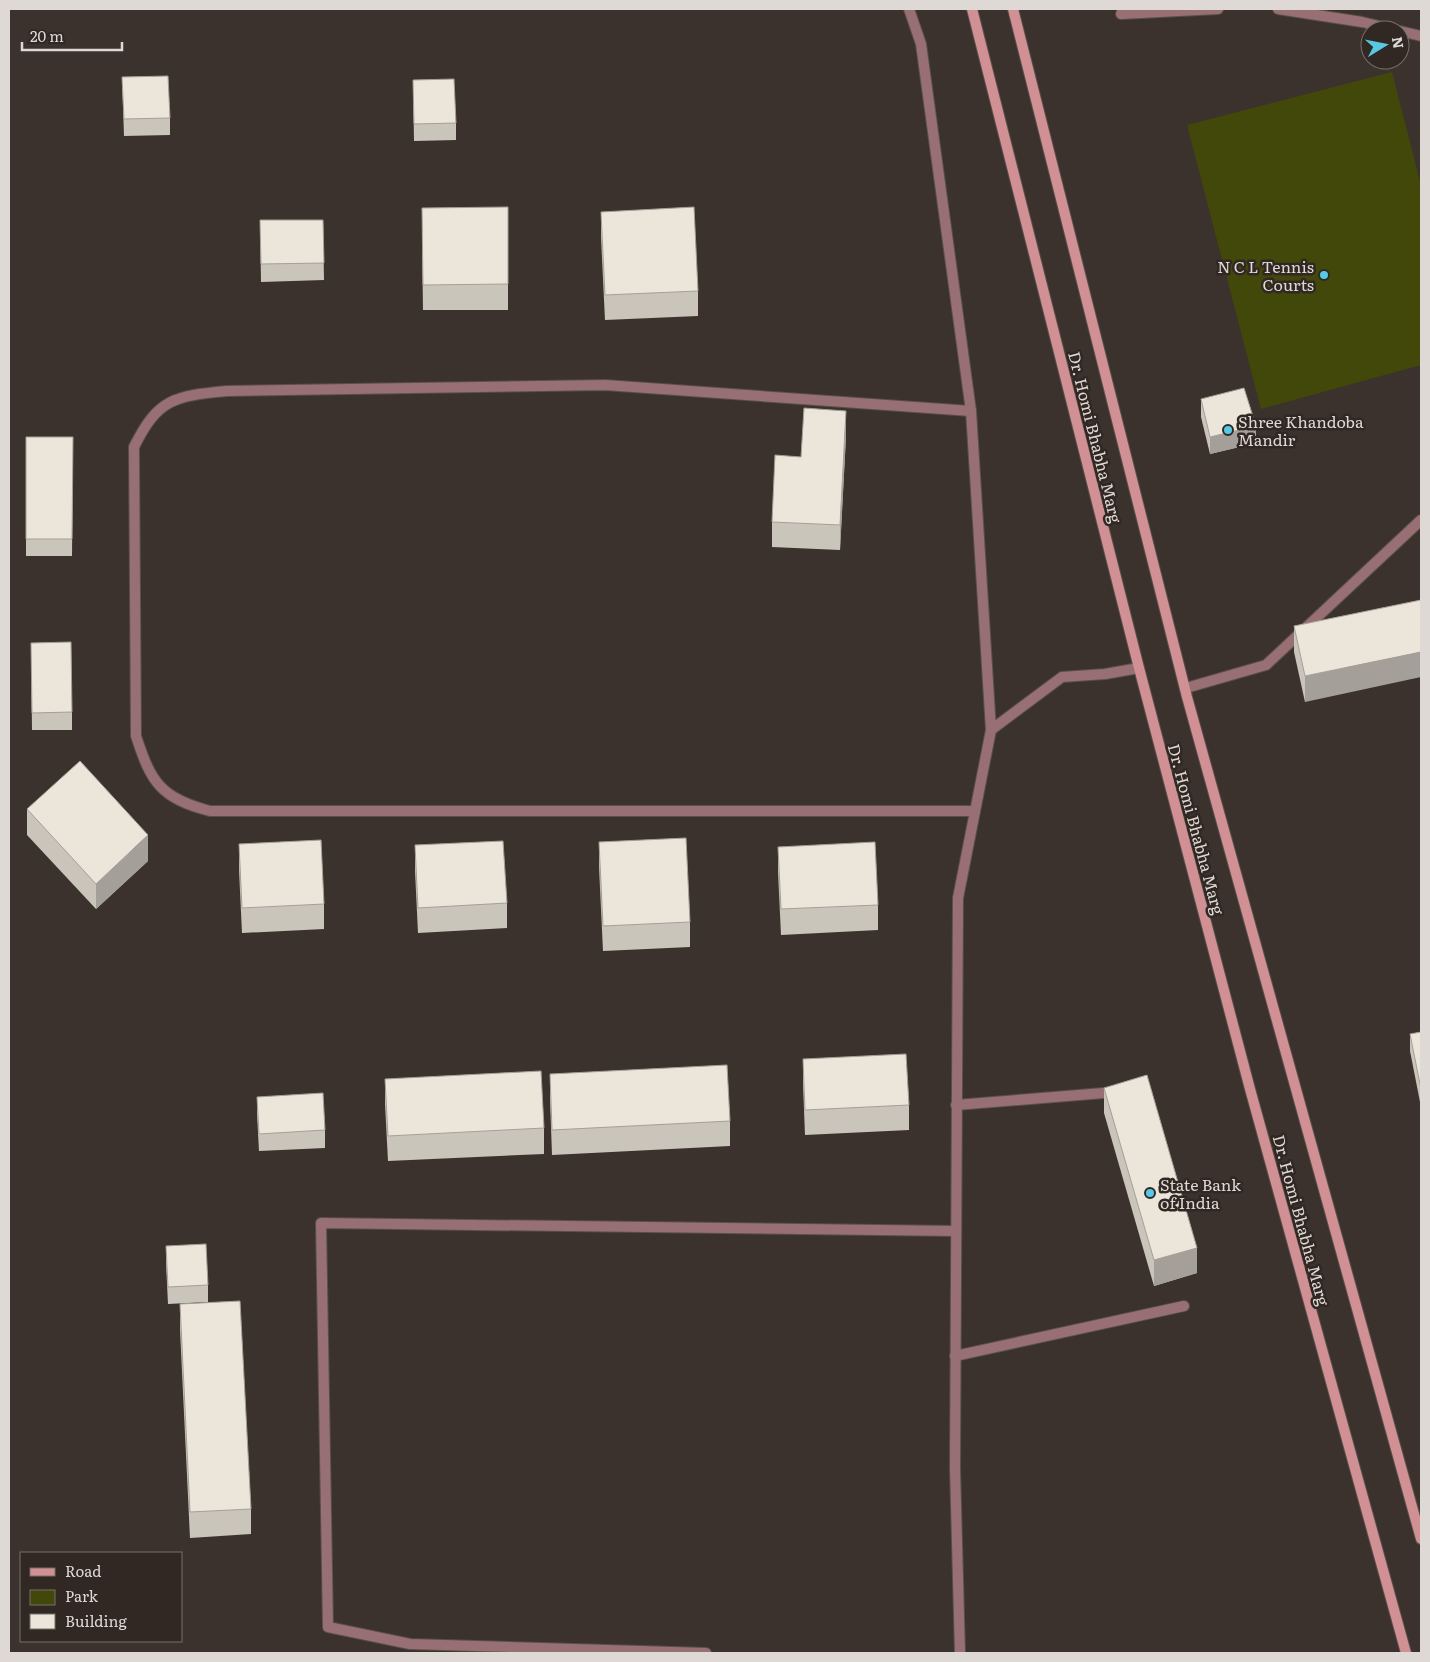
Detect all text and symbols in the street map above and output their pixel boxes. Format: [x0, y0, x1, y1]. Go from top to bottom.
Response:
scale bar [22, 20, 122, 52]
north arrow [1360, 20, 1410, 70]
text: 20 m [30, 24, 64, 47]
text: N [1388, 35, 1410, 50]
place label: N C L Tennis Courts [1217, 254, 1314, 296]
marker: N C L Tennis Courts [1318, 269, 1330, 281]
street label: Dr. Homi Bhabha Marg [1063, 349, 1129, 525]
place label: Shree Khandoba Mandir [1238, 409, 1364, 451]
marker: Shree Khandoba Mandir [1222, 424, 1234, 436]
street label: Dr. Homi Bhabha Marg [1163, 741, 1231, 917]
street label: Dr. Homi Bhabha Marg [1268, 1132, 1336, 1308]
place label: State Bank of India [1160, 1172, 1241, 1214]
marker: State Bank of India [1144, 1187, 1156, 1199]
legend [20, 1552, 182, 1642]
text: Road [65, 1559, 101, 1582]
text: Park [65, 1584, 99, 1607]
text: Building [65, 1609, 127, 1632]

